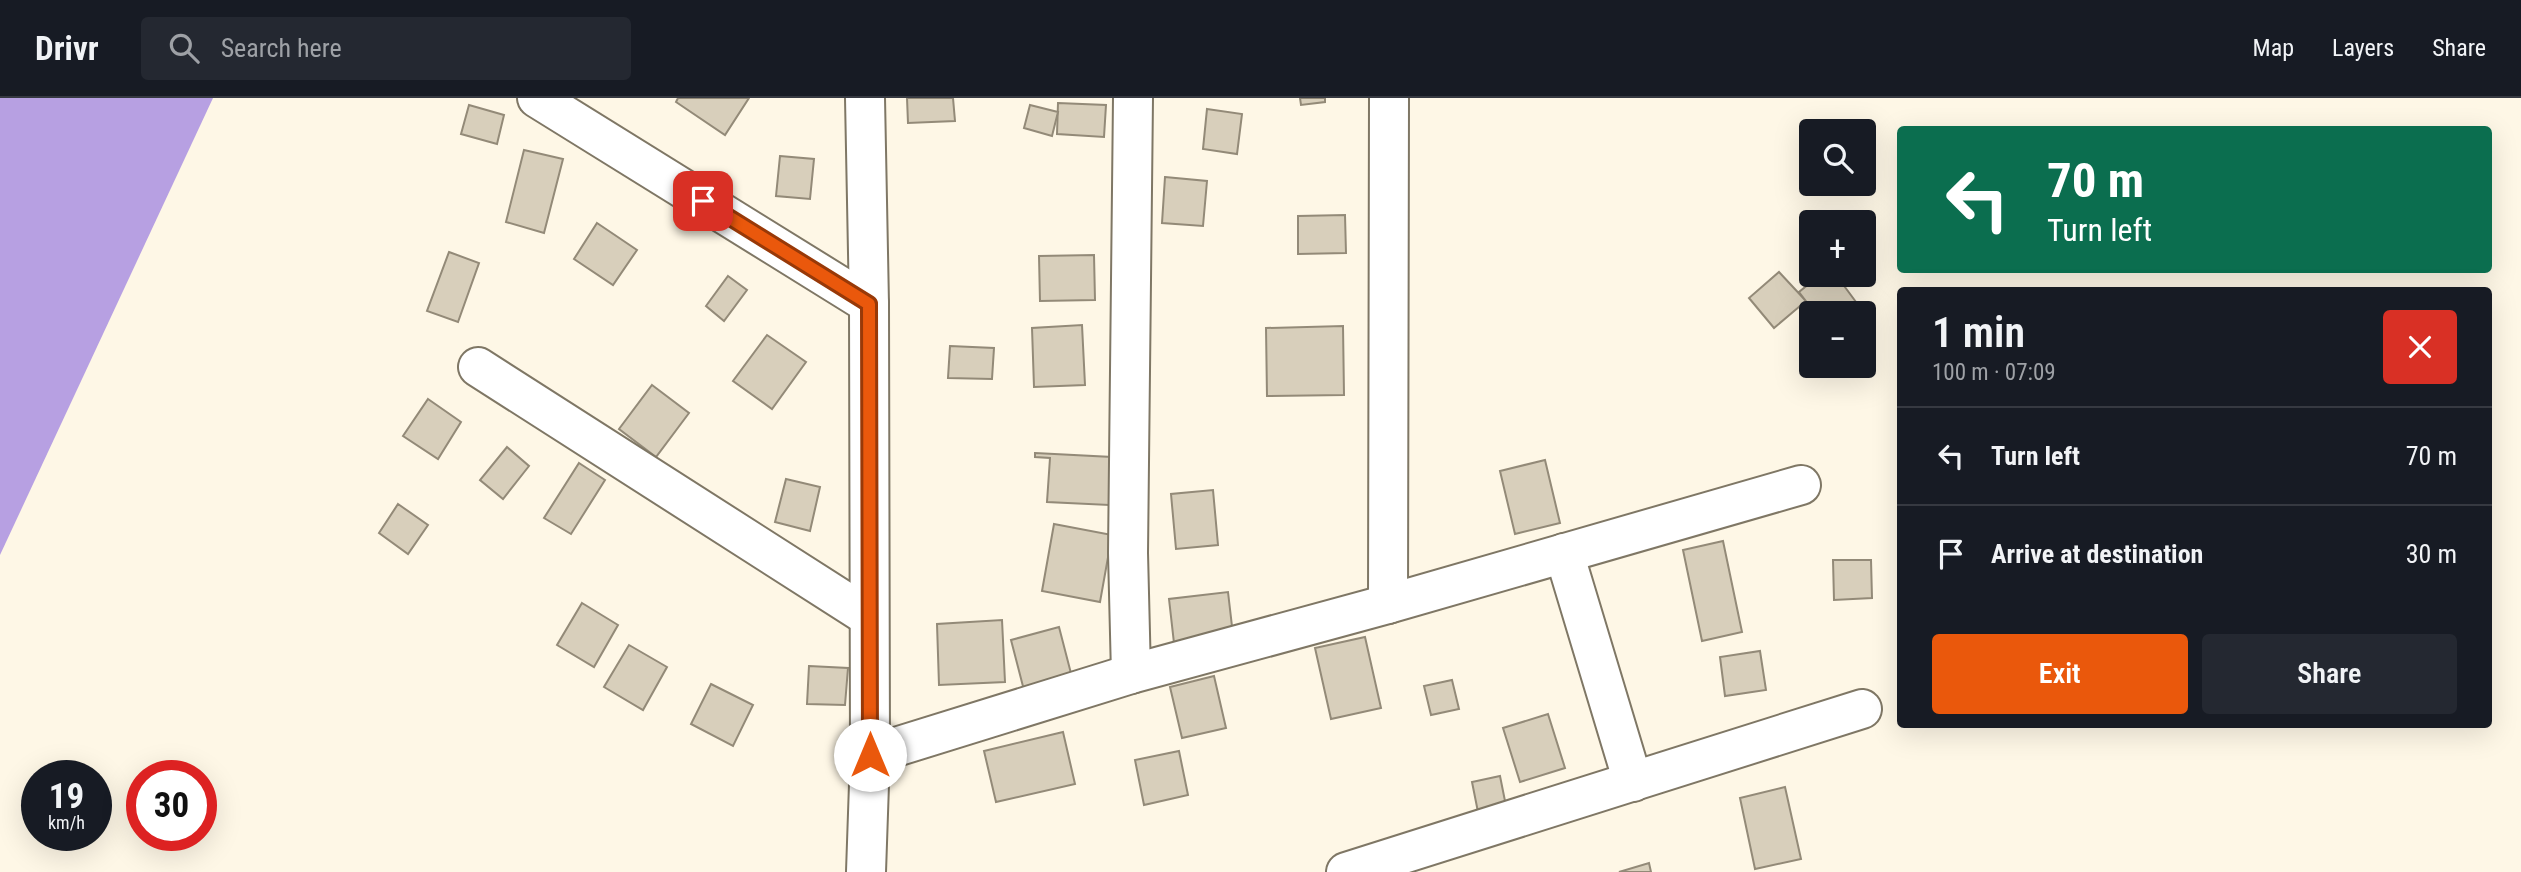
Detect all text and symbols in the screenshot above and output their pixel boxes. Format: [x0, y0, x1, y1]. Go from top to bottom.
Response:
search box [141, 17, 631, 80]
text: Drivr [35, 29, 99, 68]
icon: search [165, 29, 203, 67]
text: Search here [221, 33, 342, 63]
text: Map [2253, 34, 2294, 62]
text: Layers [2332, 34, 2394, 62]
text: Share [2432, 34, 2486, 62]
map controls [1799, 119, 1876, 378]
button: search [1799, 119, 1876, 196]
text: 70 m [2047, 152, 2144, 209]
icon: left [1932, 154, 2023, 245]
pin [673, 171, 733, 231]
icon: arrive [684, 182, 722, 220]
button: + [1799, 210, 1876, 287]
text: Turn left [2047, 211, 2152, 249]
button: − [1799, 301, 1876, 378]
text: 1 min [1932, 308, 2025, 357]
button: close [2383, 310, 2457, 384]
text: 100 m · 07:09 [1932, 359, 2056, 386]
icon: left [1932, 437, 1970, 475]
text: Turn left [1991, 441, 2080, 471]
text: 70 m [2406, 441, 2457, 471]
icon: arrive [1932, 535, 1970, 573]
text: Arrive at destination [1991, 539, 2203, 569]
text: 30 m [2406, 539, 2457, 569]
button: Exit [1932, 634, 2188, 714]
button: Share [2202, 634, 2457, 714]
position arrow [833, 718, 907, 792]
speed limit sign: 30 [126, 760, 217, 851]
text: 19 [49, 776, 84, 817]
text: km/h [48, 812, 85, 833]

